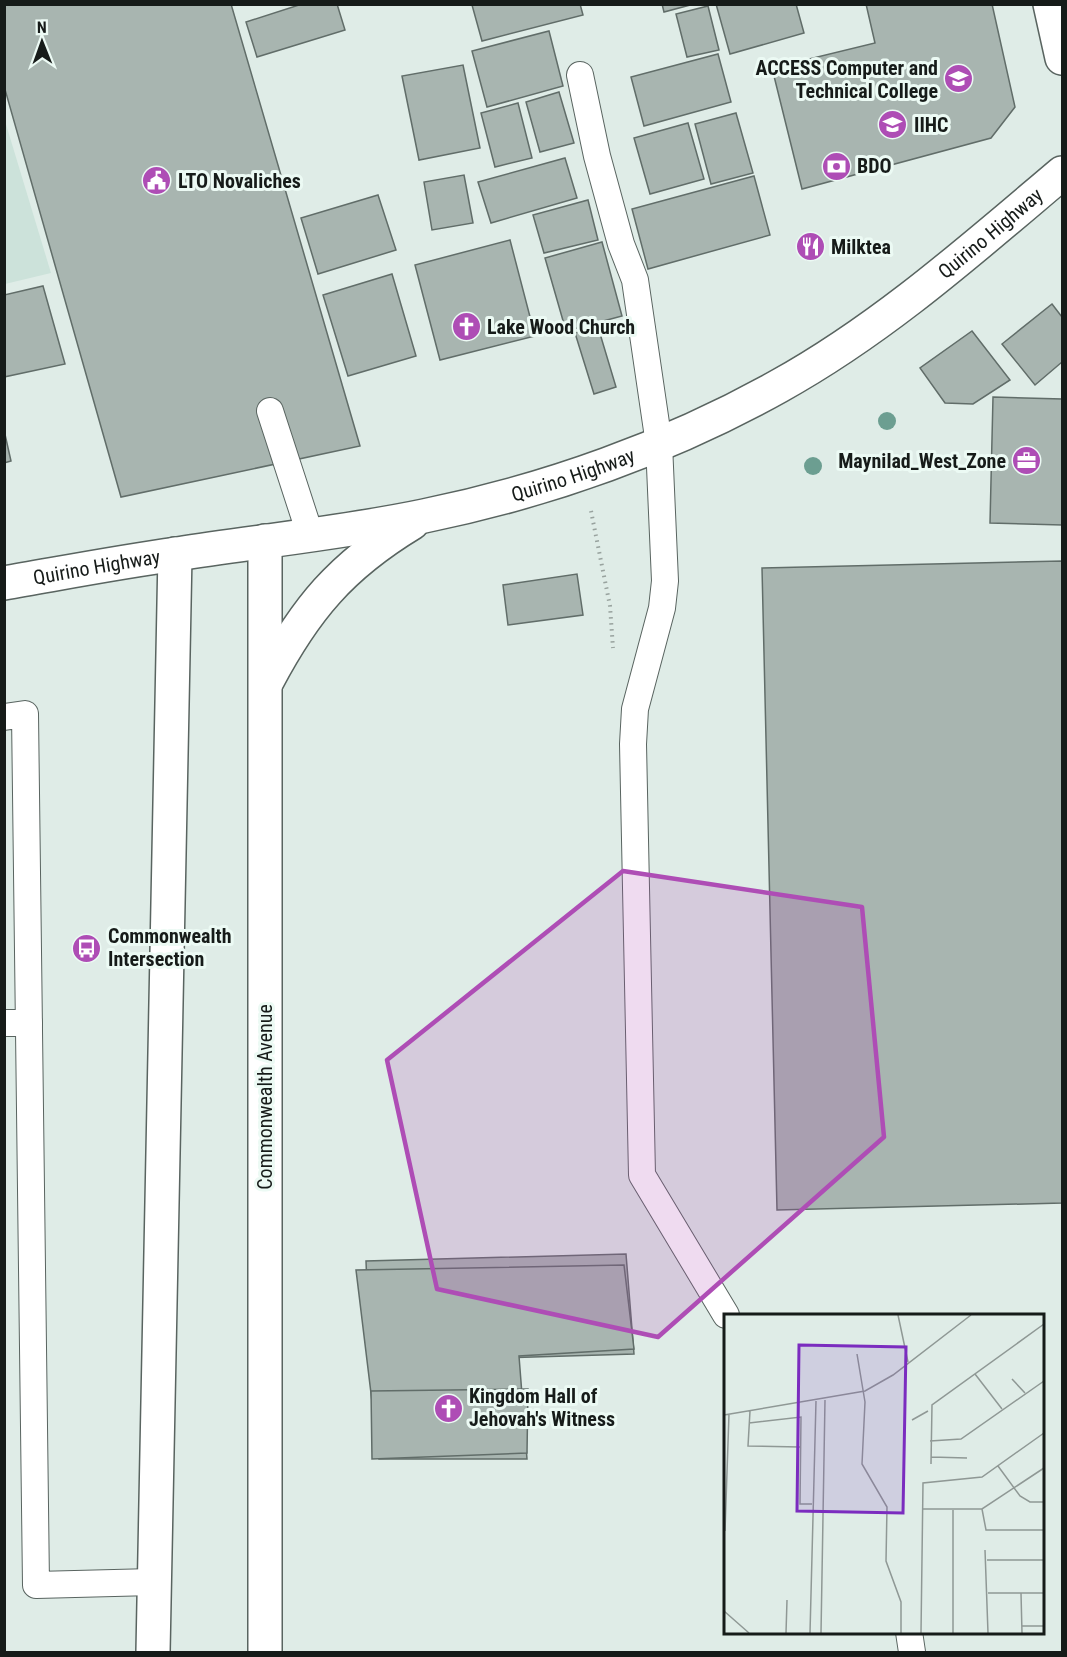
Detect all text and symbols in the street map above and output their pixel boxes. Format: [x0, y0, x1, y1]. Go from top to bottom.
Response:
north arrow [12, 12, 72, 72]
text: N [37, 18, 47, 37]
place label: ACCESS Computer and Technical College [755, 56, 938, 103]
school or university icon: ACCESS Computer and Technical College [943, 63, 975, 95]
school or university icon: IIHC [877, 109, 909, 141]
place label: IIHC [914, 113, 948, 137]
bank icon: BDO [820, 150, 852, 182]
place label: BDO [857, 154, 892, 178]
public building icon: LTO Novaliches [141, 165, 173, 197]
place label: LTO Novaliches [178, 169, 301, 193]
street label: Quirino Highway [933, 183, 1047, 284]
restaurant icon: Milktea [794, 231, 826, 263]
place label: Milktea [831, 235, 891, 259]
church icon: Lake Wood Church [450, 311, 482, 343]
place label: Lake Wood Church [487, 315, 635, 339]
street label: Quirino Highway [509, 443, 638, 506]
office icon: Maynilad_West_Zone [1011, 445, 1043, 477]
place label: Maynilad_West_Zone [838, 449, 1006, 473]
street label: Quirino Highway [31, 545, 162, 590]
place label: Commonwealth Intersection [108, 924, 232, 971]
bus stop icon: Commonwealth Intersection [71, 932, 103, 964]
street label: Commonwealth Avenue [253, 1004, 277, 1190]
inset map [724, 1314, 1043, 1633]
place label: Kingdom Hall of Jehovah's Witness [469, 1384, 615, 1431]
church icon: Kingdom Hall of Jehovah's Witness [432, 1392, 464, 1424]

